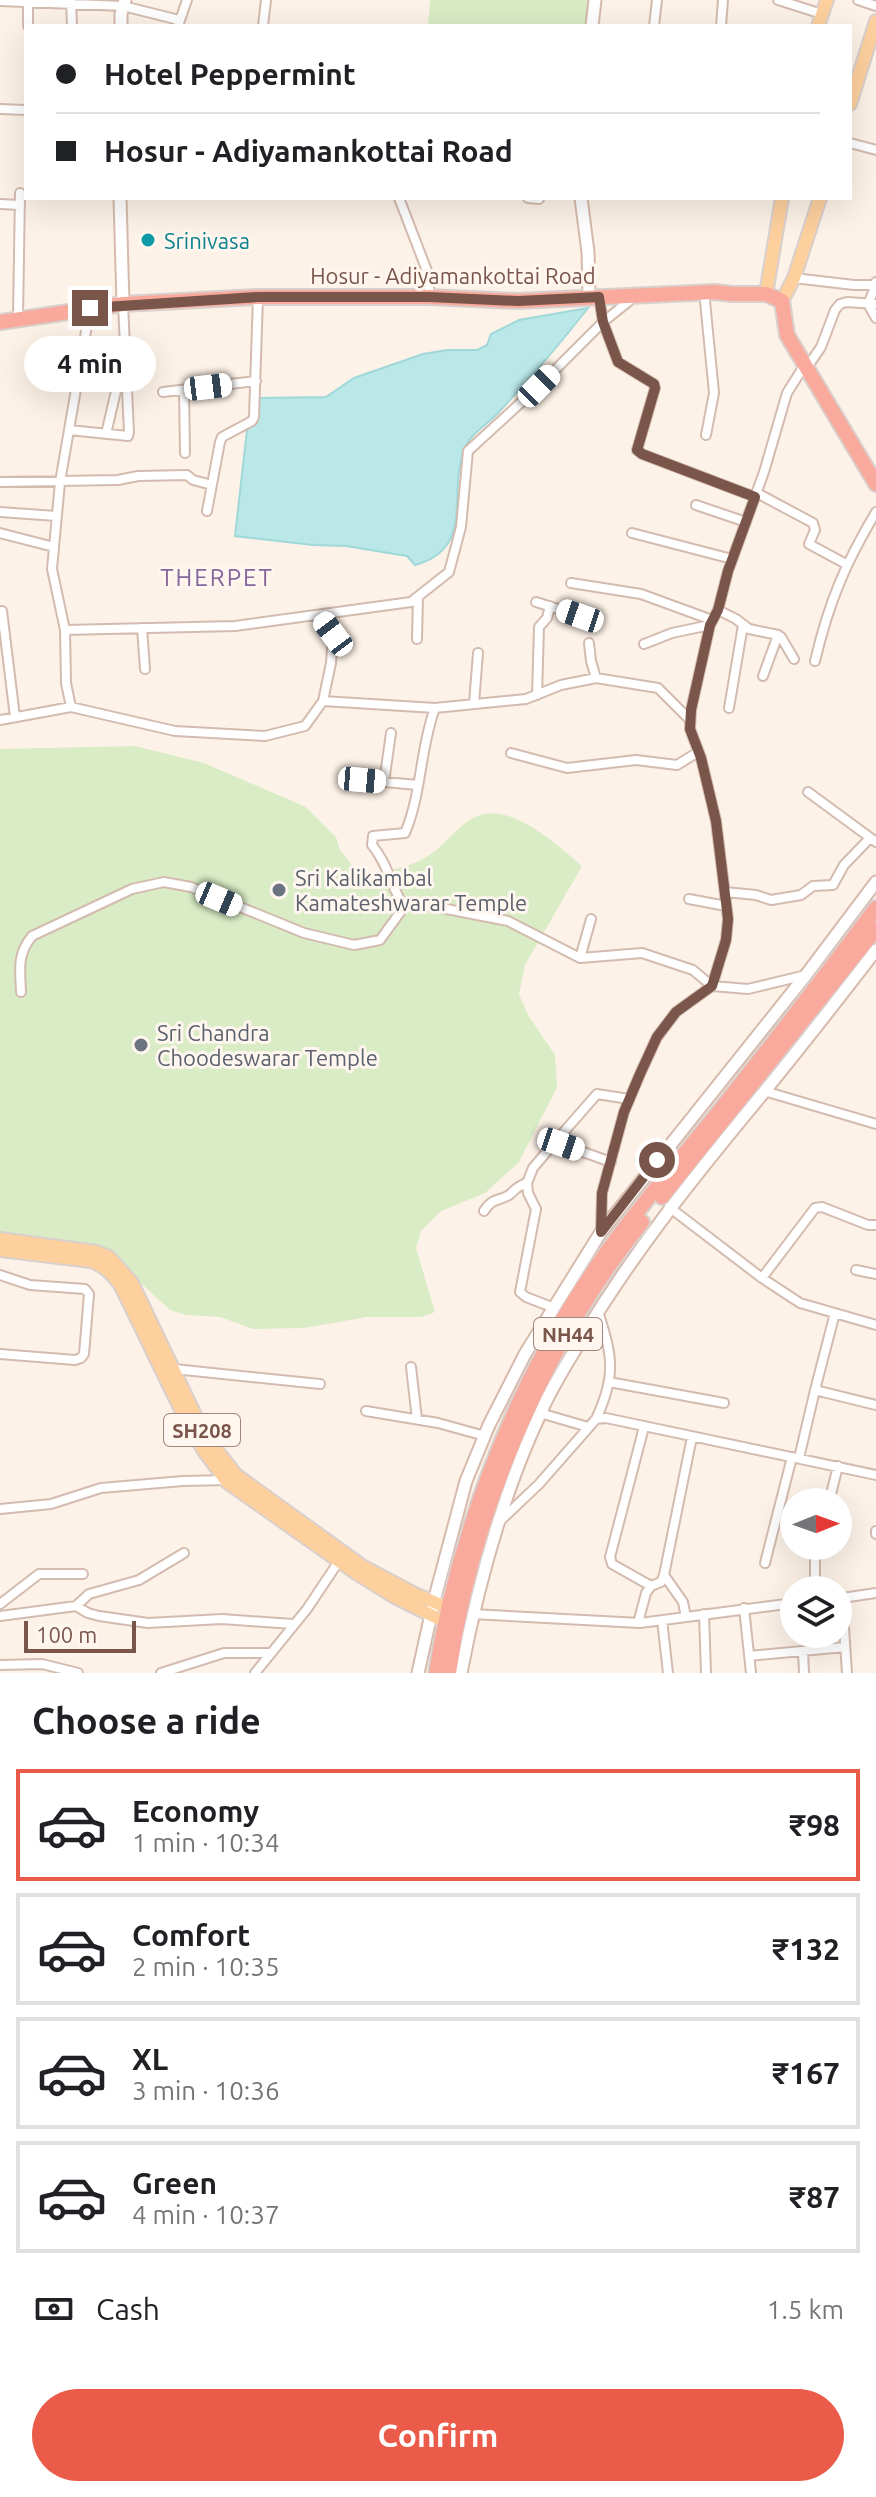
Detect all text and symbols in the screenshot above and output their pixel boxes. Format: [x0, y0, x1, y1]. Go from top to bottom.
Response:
text: Hotel Peppermint [104, 57, 356, 91]
text: Hosur - Adiyamankottai Road [104, 134, 513, 168]
place label: Srinivasa [164, 228, 250, 253]
marker: Srinivasa [139, 231, 157, 249]
street label: Hosur - Adiyamankottai Road [310, 263, 596, 288]
route end [72, 290, 108, 326]
callout: 4 min [24, 336, 156, 392]
text: 4 min [57, 349, 123, 378]
car [514, 361, 564, 411]
car [183, 372, 233, 402]
district label: THERPET [160, 564, 274, 591]
car [553, 597, 607, 635]
car [309, 608, 357, 660]
car [337, 766, 387, 794]
place label: Sri Kalikambal Kamateshwarar Temple [295, 865, 527, 915]
car [192, 879, 246, 919]
marker: Sri Kalikambal Kamateshwarar Temple [270, 881, 288, 899]
place label: Sri Chandra Choodeswarar Temple [157, 1020, 378, 1070]
marker: Sri Chandra Choodeswarar Temple [132, 1036, 150, 1054]
car [534, 1125, 588, 1163]
route start [639, 1142, 675, 1178]
road number: NH44 [534, 1318, 602, 1350]
road number: SH208 [164, 1414, 240, 1446]
north arrow [780, 1488, 852, 1560]
map controls [780, 1488, 852, 1648]
button: layers [780, 1576, 852, 1648]
scale bar [24, 1617, 136, 1653]
text: 100 m [36, 1622, 97, 1647]
text: Choose a ride [32, 1700, 261, 1741]
icon: car [36, 1789, 108, 1861]
text: Economy [132, 1794, 259, 1828]
text: ₹98 [789, 1808, 840, 1842]
text: 1 min · 10:34 [132, 1828, 280, 1857]
icon: car [36, 1913, 108, 1985]
text: Comfort [132, 1918, 250, 1952]
text: ₹132 [772, 1932, 840, 1966]
text: 2 min · 10:35 [132, 1952, 280, 1981]
icon: car [36, 2037, 108, 2109]
text: XL [132, 2042, 168, 2076]
text: ₹167 [772, 2056, 840, 2090]
text: 3 min · 10:36 [132, 2076, 280, 2105]
icon: car [36, 2161, 108, 2233]
text: Green [132, 2166, 217, 2200]
text: ₹87 [789, 2180, 840, 2214]
text: 4 min · 10:37 [132, 2200, 280, 2229]
icon: cash [32, 2287, 76, 2331]
text: Cash [96, 2292, 160, 2326]
text: 1.5 km [767, 2295, 844, 2324]
button: Confirm [32, 2389, 844, 2481]

